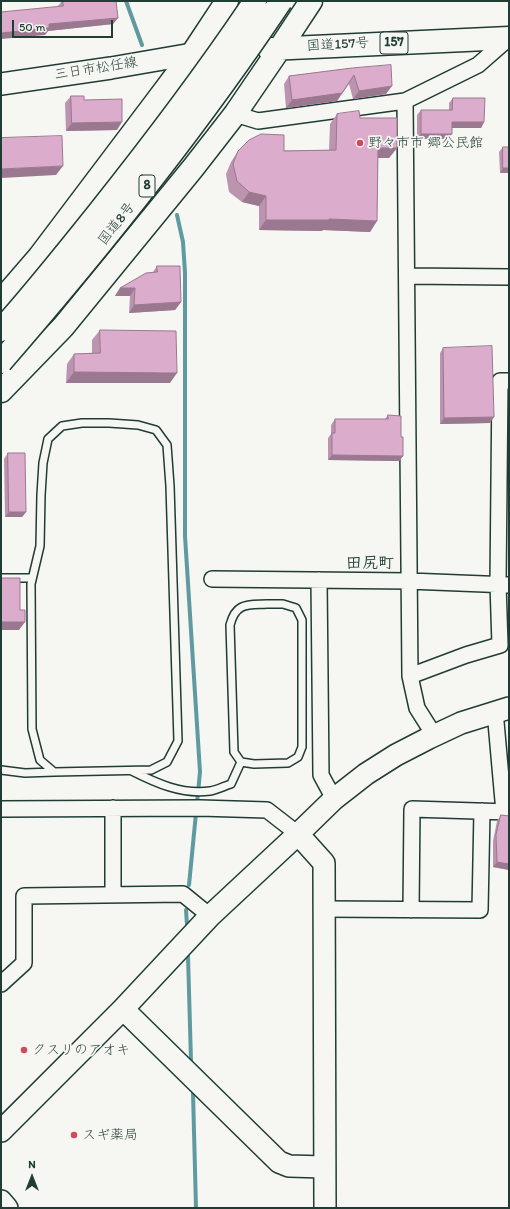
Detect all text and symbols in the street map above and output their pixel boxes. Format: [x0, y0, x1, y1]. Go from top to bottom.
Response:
scale bar [14, 12, 115, 38]
text: 50 m [19, 20, 45, 34]
road number: 157 [380, 32, 408, 54]
street label: 国道157号 [306, 35, 370, 55]
street label: 三日市松任線 [53, 54, 139, 84]
place label: 野々市市 郷公民館 [368, 135, 483, 151]
marker: 野々市市 郷公民館 [355, 138, 365, 148]
road number: 8 [139, 175, 155, 197]
street label: 国道8号 [95, 199, 139, 249]
district label: 田尻町 [346, 554, 394, 574]
place label: クスリのアオキ [32, 1042, 130, 1058]
marker: クスリのアオキ [19, 1045, 29, 1055]
place label: スギ薬局 [82, 1127, 138, 1143]
marker: スギ薬局 [69, 1130, 79, 1140]
north arrow [12, 1157, 52, 1197]
text: N [28, 1158, 36, 1171]

